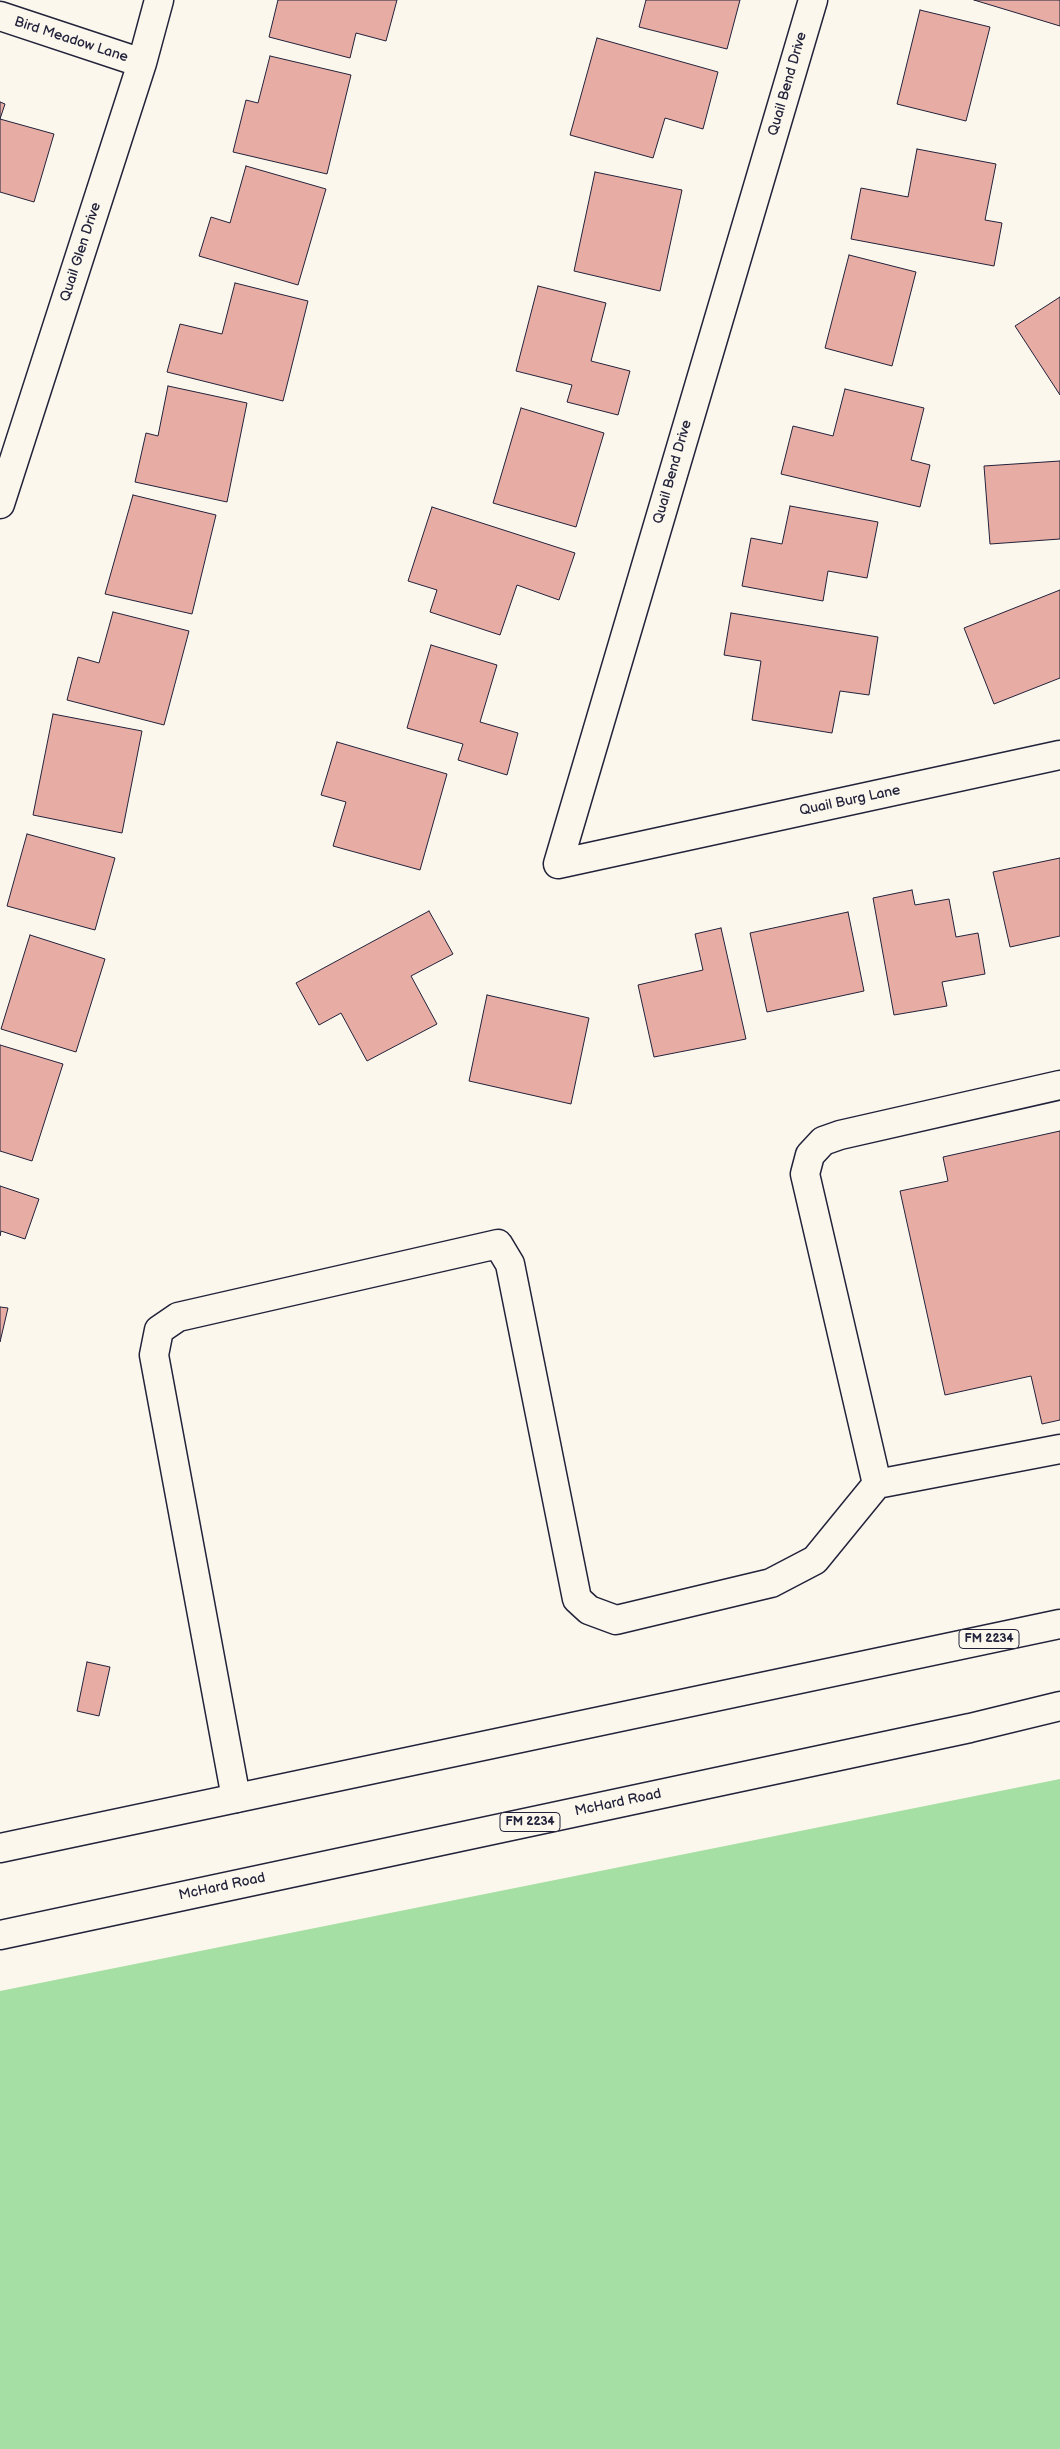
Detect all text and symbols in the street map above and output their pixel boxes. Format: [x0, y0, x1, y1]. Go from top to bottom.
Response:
street label: Bird Meadow Lane [12, 14, 130, 66]
street label: Quail Bend Drive [765, 30, 811, 138]
street label: Quail Glen Drive [57, 200, 105, 304]
street label: Quail Bend Drive [650, 418, 696, 526]
street label: Quail Burg Lane [798, 782, 902, 820]
road number: FM 2234 [959, 1630, 1019, 1648]
street label: McHard Road [573, 1786, 663, 1820]
road number: FM 2234 [500, 1812, 560, 1831]
street label: McHard Road [177, 1870, 267, 1904]

